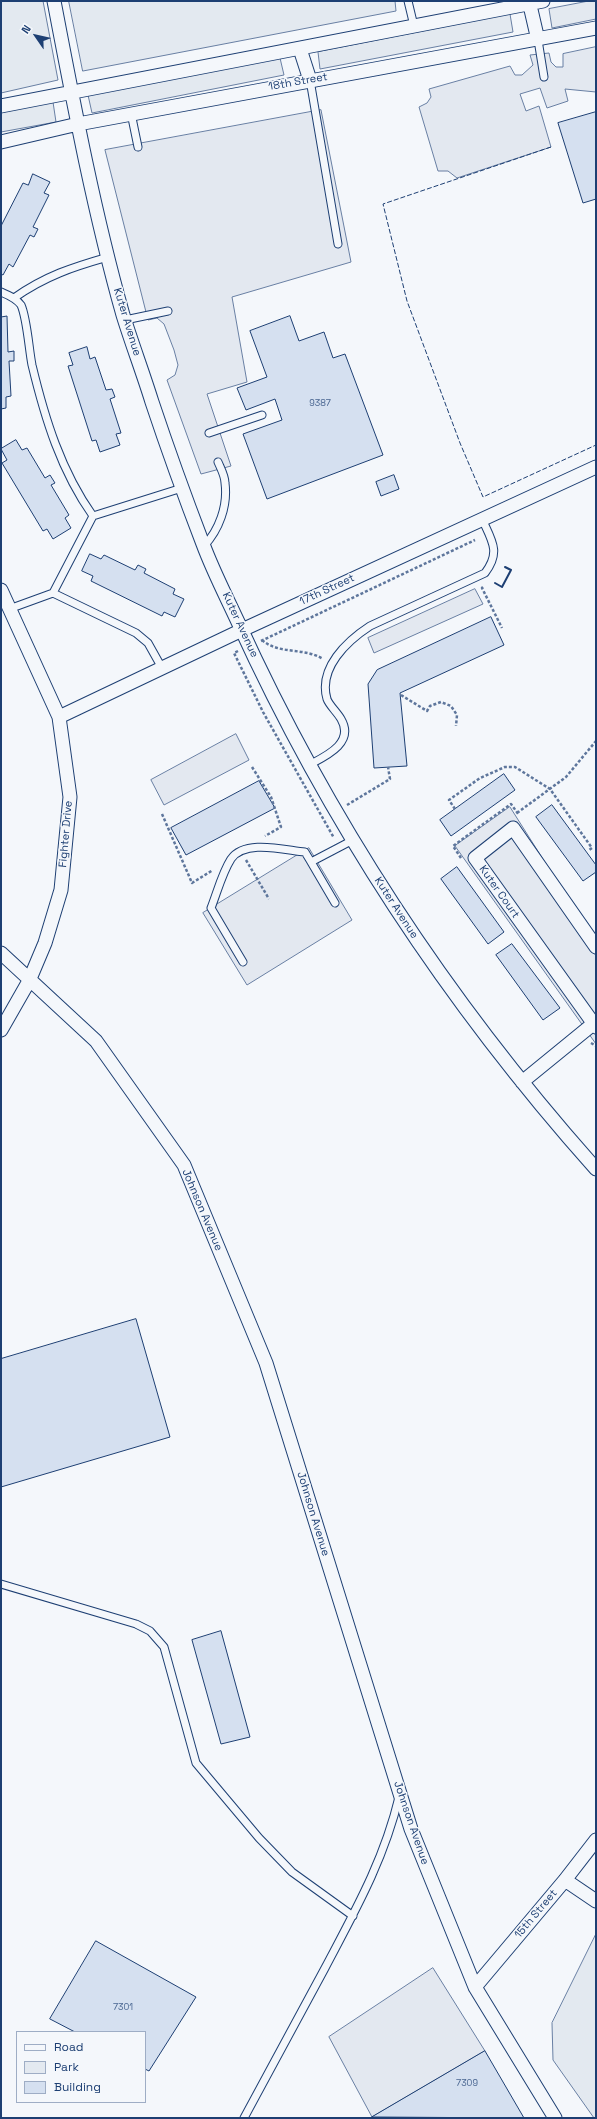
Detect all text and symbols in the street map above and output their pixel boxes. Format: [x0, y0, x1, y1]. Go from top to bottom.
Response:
north arrow [16, 16, 56, 56]
text: N [18, 22, 34, 36]
street label: 18th Street [267, 70, 329, 94]
street label: Kuter Avenue [110, 286, 144, 358]
house number: 9387 [309, 399, 331, 409]
street label: 17th Street [297, 572, 357, 608]
street label: Kuter Avenue [219, 590, 261, 660]
street label: Fighter Drive [57, 800, 75, 868]
street label: Kuter Court [476, 863, 522, 921]
street label: Kuter Avenue [371, 875, 421, 941]
street label: Johnson Avenue [179, 1167, 225, 1253]
street label: Johnson Avenue [294, 1470, 332, 1558]
street label: Johnson Avenue [391, 1779, 431, 1867]
street label: 15th Street [512, 1887, 560, 1941]
house number: 7301 [113, 2003, 133, 2013]
legend [16, 2031, 146, 2103]
text: Road [54, 2039, 83, 2055]
text: Park [54, 2059, 79, 2075]
text: Building [54, 2079, 101, 2095]
house number: 7309 [456, 2079, 478, 2089]

